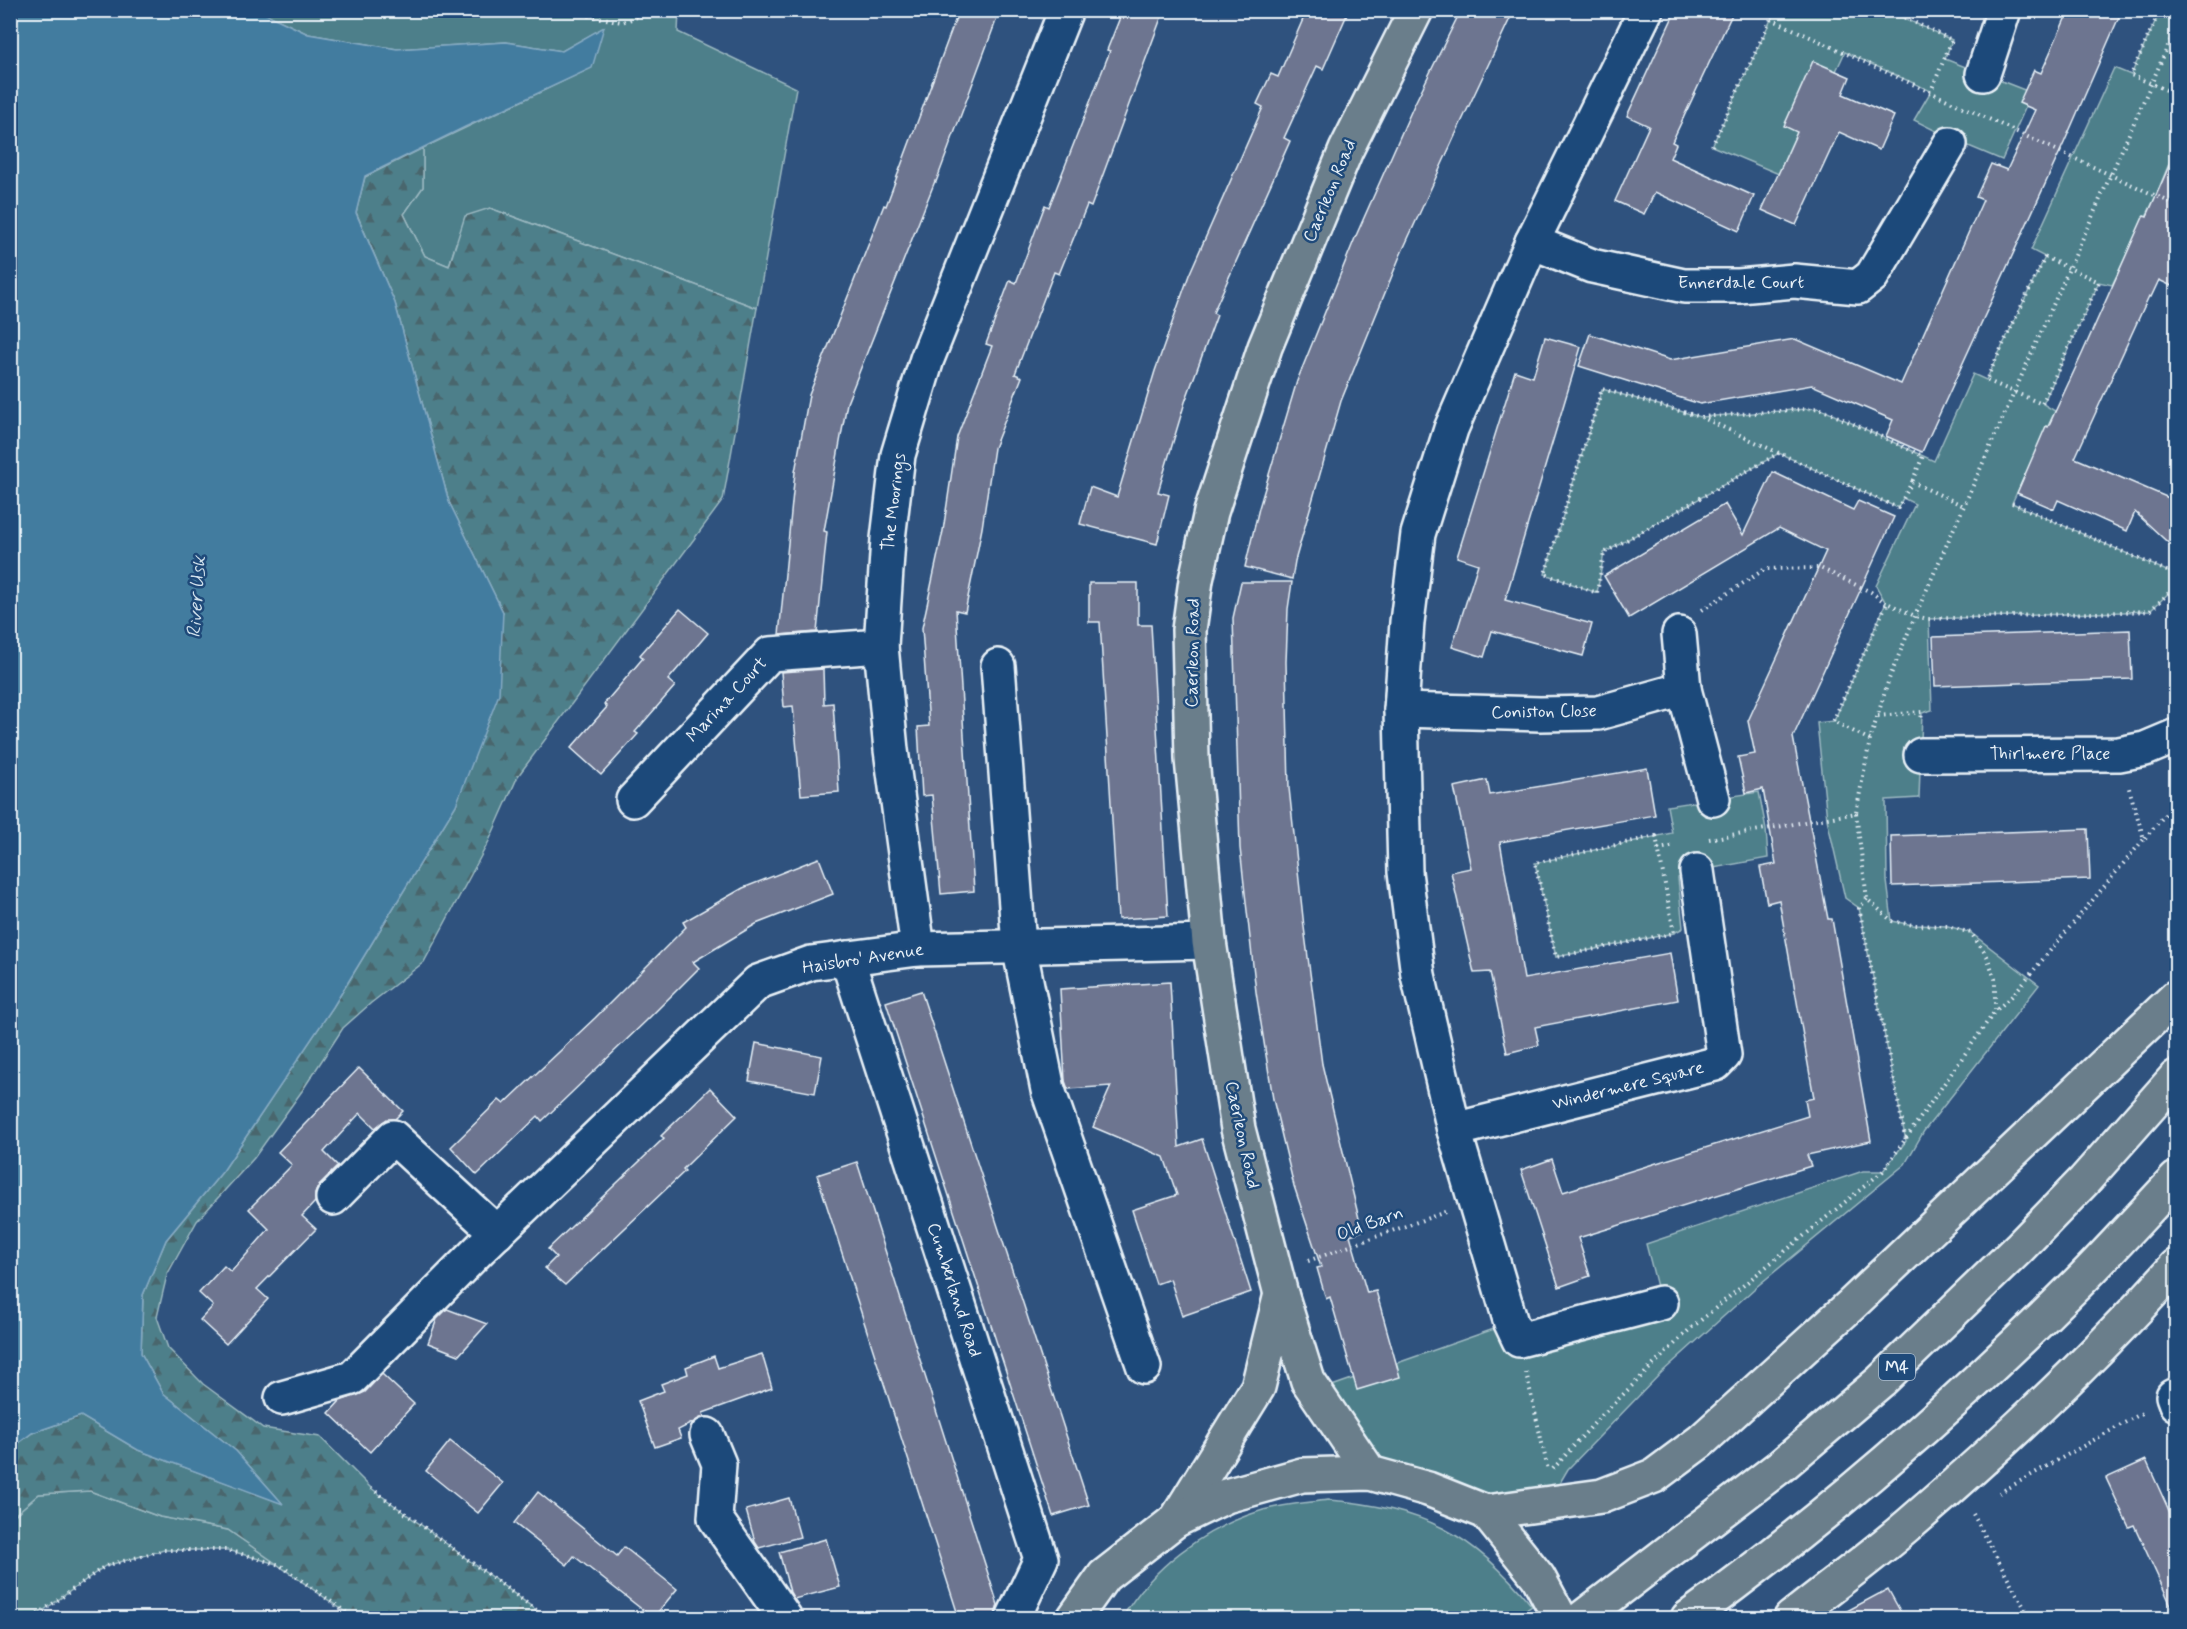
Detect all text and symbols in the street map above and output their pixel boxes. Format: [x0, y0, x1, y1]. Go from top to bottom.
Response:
street label: Caerleon Road [1298, 136, 1362, 246]
street label: Ennerdale Court [1678, 271, 1805, 295]
street label: The Moorings [876, 452, 913, 552]
water label: River Usk [181, 554, 213, 639]
street label: Caerleon Road [1180, 598, 1206, 708]
street label: Marina Court [681, 652, 773, 748]
street label: Coniston Close [1491, 699, 1597, 725]
street label: Thirlmere Place [1990, 742, 2110, 766]
street label: Haisbro' Avenue [801, 938, 925, 980]
street label: Windermere Square [1550, 1056, 1706, 1116]
street label: Caerleon Road [1219, 1079, 1265, 1191]
street label: Old Barn [1333, 1201, 1407, 1247]
street label: Cumberland Road [921, 1220, 987, 1360]
road number: M4 [1879, 1354, 1915, 1380]

